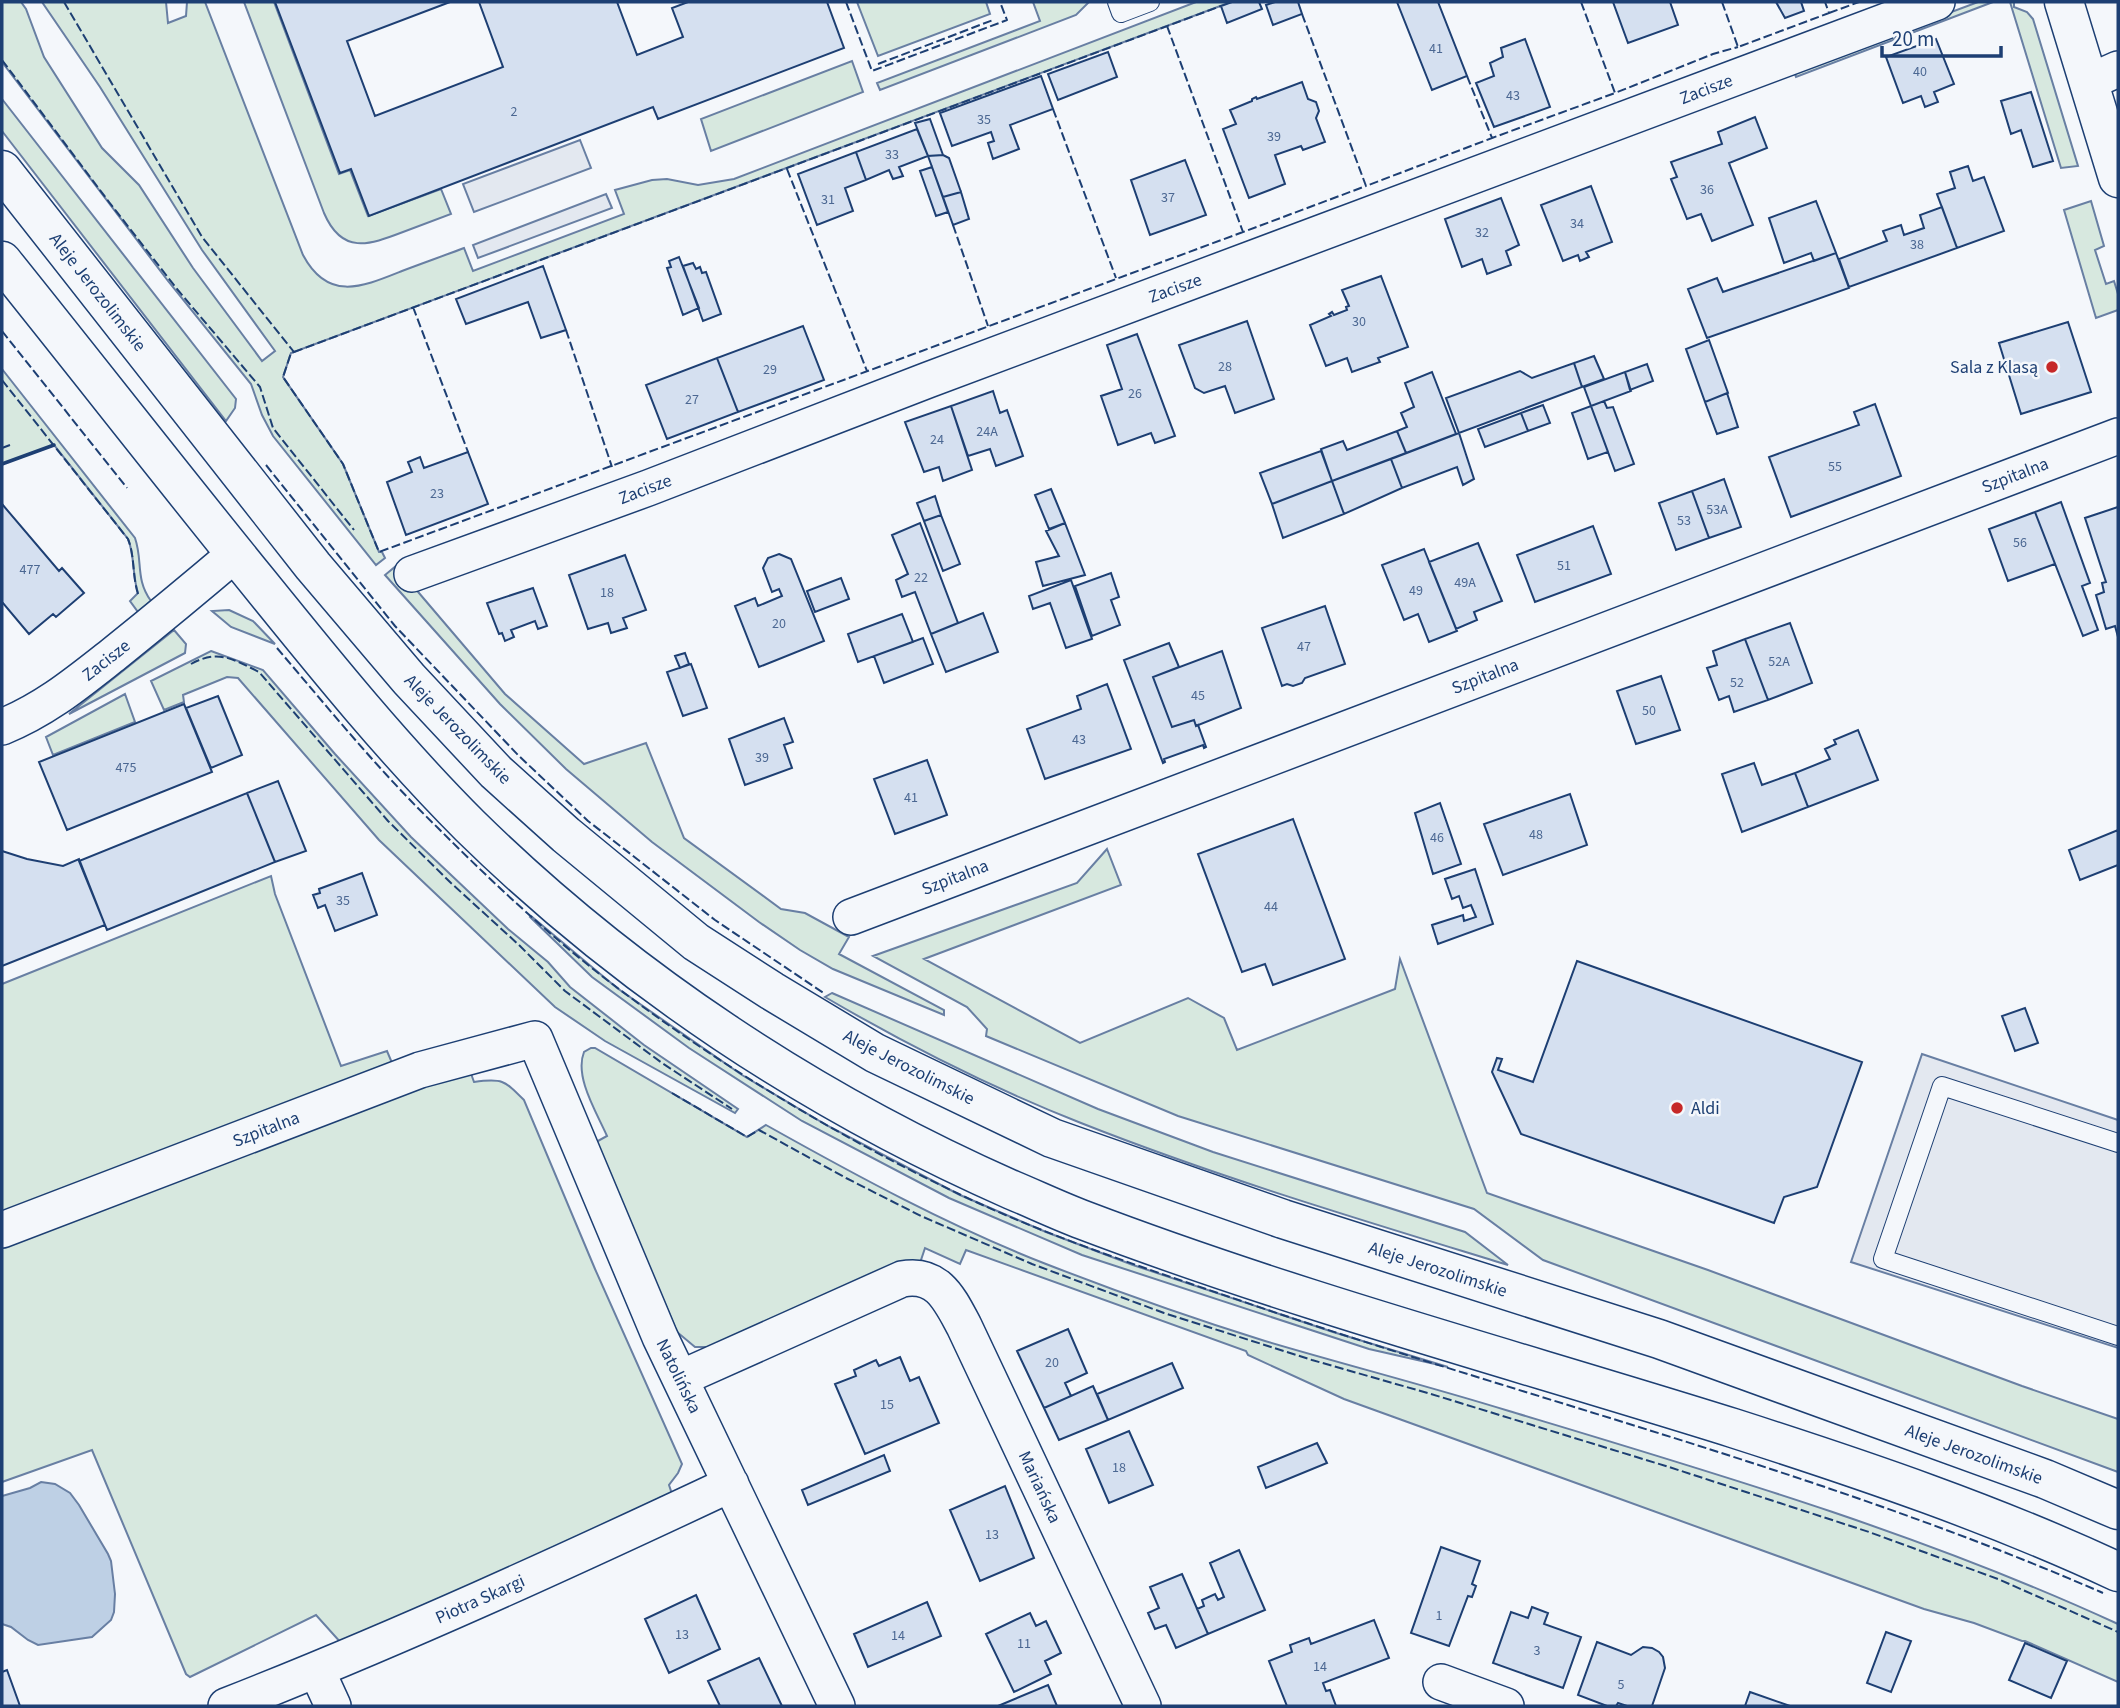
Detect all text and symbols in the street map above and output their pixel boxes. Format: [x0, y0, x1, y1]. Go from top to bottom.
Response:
scale bar [1882, 14, 2001, 58]
text: 20 m [1892, 24, 1934, 54]
house number: 41 [1429, 39, 1443, 59]
house number: 40 [1913, 62, 1927, 82]
street label: Zacisze [1676, 68, 1736, 111]
house number: 43 [1506, 86, 1520, 106]
house number: 2 [511, 102, 518, 122]
house number: 35 [977, 110, 991, 130]
house number: 39 [1267, 127, 1281, 147]
house number: 33 [885, 145, 899, 165]
house number: 36 [1700, 180, 1714, 200]
house number: 37 [1161, 188, 1175, 208]
house number: 31 [821, 190, 835, 210]
house number: 34 [1570, 214, 1584, 234]
house number: 32 [1475, 223, 1489, 243]
street label: Aleje Jerozolimskie [43, 228, 152, 357]
house number: 38 [1910, 235, 1924, 255]
street label: Zacisze [1145, 267, 1205, 310]
house number: 30 [1352, 312, 1366, 332]
place label: Sala z Klasą [1950, 355, 2038, 380]
house number: 28 [1218, 357, 1232, 377]
marker: Sala z Klasą [2044, 359, 2060, 375]
house number: 29 [763, 360, 777, 380]
house number: 26 [1128, 384, 1142, 404]
house number: 27 [685, 390, 699, 410]
house number: 24A [976, 422, 998, 442]
house number: 24 [930, 430, 944, 450]
street label: Szpitalna [1978, 451, 2052, 500]
house number: 55 [1828, 457, 1842, 477]
street label: Zacisze [615, 468, 675, 511]
house number: 23 [430, 484, 444, 504]
house number: 53A [1706, 500, 1728, 520]
house number: 53 [1677, 511, 1691, 531]
house number: 56 [2013, 533, 2027, 553]
house number: 51 [1557, 556, 1571, 576]
house number: 477 [20, 560, 40, 580]
house number: 22 [914, 568, 928, 588]
house number: 49A [1454, 573, 1476, 593]
house number: 49 [1409, 581, 1423, 601]
house number: 18 [600, 583, 614, 603]
house number: 20 [772, 614, 786, 634]
street label: Zacisze [77, 634, 136, 687]
house number: 47 [1297, 637, 1311, 657]
street label: Szpitalna [1448, 652, 1522, 701]
house number: 52A [1768, 652, 1790, 672]
street label: Aleje Jerozolimskie [398, 669, 517, 790]
house number: 52 [1730, 673, 1744, 693]
house number: 45 [1191, 686, 1205, 706]
house number: 50 [1642, 701, 1656, 721]
house number: 43 [1072, 730, 1086, 750]
house number: 39 [755, 748, 769, 768]
house number: 475 [116, 758, 136, 778]
house number: 41 [904, 788, 918, 808]
house number: 48 [1529, 825, 1543, 845]
house number: 46 [1430, 828, 1444, 848]
street label: Szpitalna [918, 853, 992, 902]
house number: 35 [336, 891, 350, 911]
house number: 44 [1264, 897, 1278, 917]
street label: Aleje Jerozolimskie [839, 1024, 979, 1111]
place label: Aldi [1691, 1096, 1720, 1121]
marker: Aldi [1669, 1100, 1685, 1116]
street label: Szpitalna [229, 1105, 303, 1154]
street label: Aleje Jerozolimskie [1365, 1235, 1510, 1304]
street label: Natolińska [650, 1335, 707, 1418]
house number: 20 [1045, 1353, 1059, 1373]
house number: 15 [880, 1395, 894, 1415]
street label: Aleje Jerozolimskie [1902, 1418, 2046, 1491]
street label: Mariańska [1012, 1447, 1067, 1527]
house number: 18 [1112, 1458, 1126, 1478]
house number: 13 [985, 1525, 999, 1545]
street label: Piotra Skargi [431, 1569, 529, 1630]
house number: 1 [1436, 1606, 1443, 1626]
house number: 13 [675, 1625, 689, 1645]
house number: 14 [891, 1626, 905, 1646]
house number: 11 [1017, 1634, 1031, 1654]
house number: 3 [1534, 1641, 1541, 1661]
house number: 14 [1313, 1657, 1327, 1677]
house number: 5 [1618, 1675, 1625, 1695]

